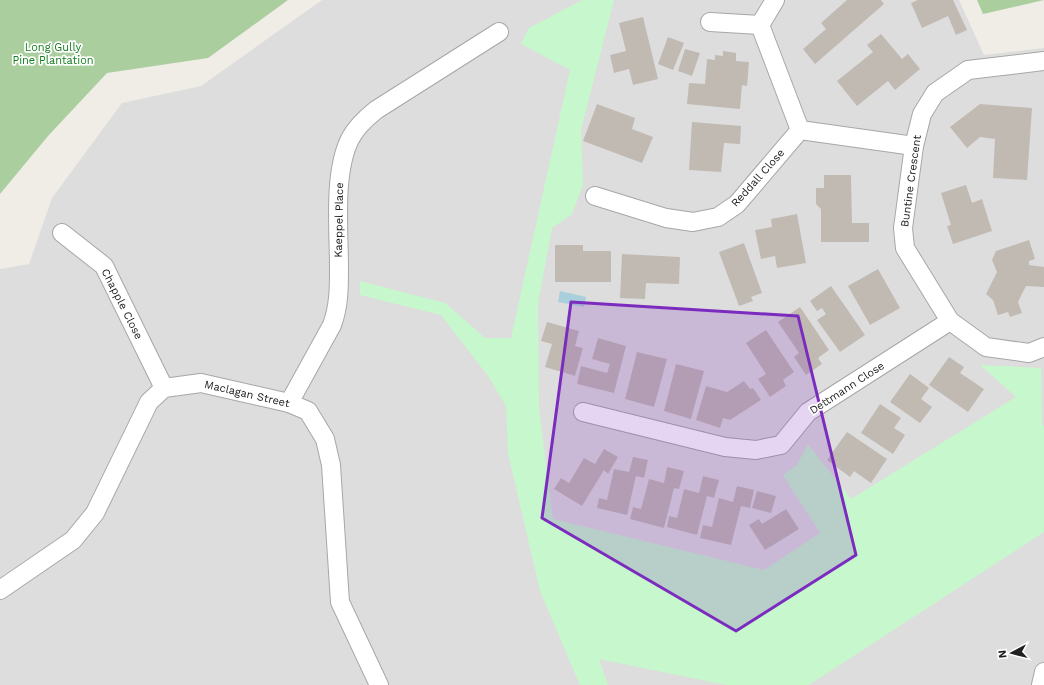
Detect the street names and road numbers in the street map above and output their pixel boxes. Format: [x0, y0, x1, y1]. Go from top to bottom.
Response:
street label: Buntine Crescent [898, 134, 924, 228]
street label: Reddall Close [729, 146, 787, 210]
street label: Kaeppel Place [332, 182, 346, 258]
street label: Chapple Close [99, 267, 145, 341]
street label: Dettmann Close [807, 359, 887, 417]
street label: Maclagan Street [203, 378, 291, 410]

